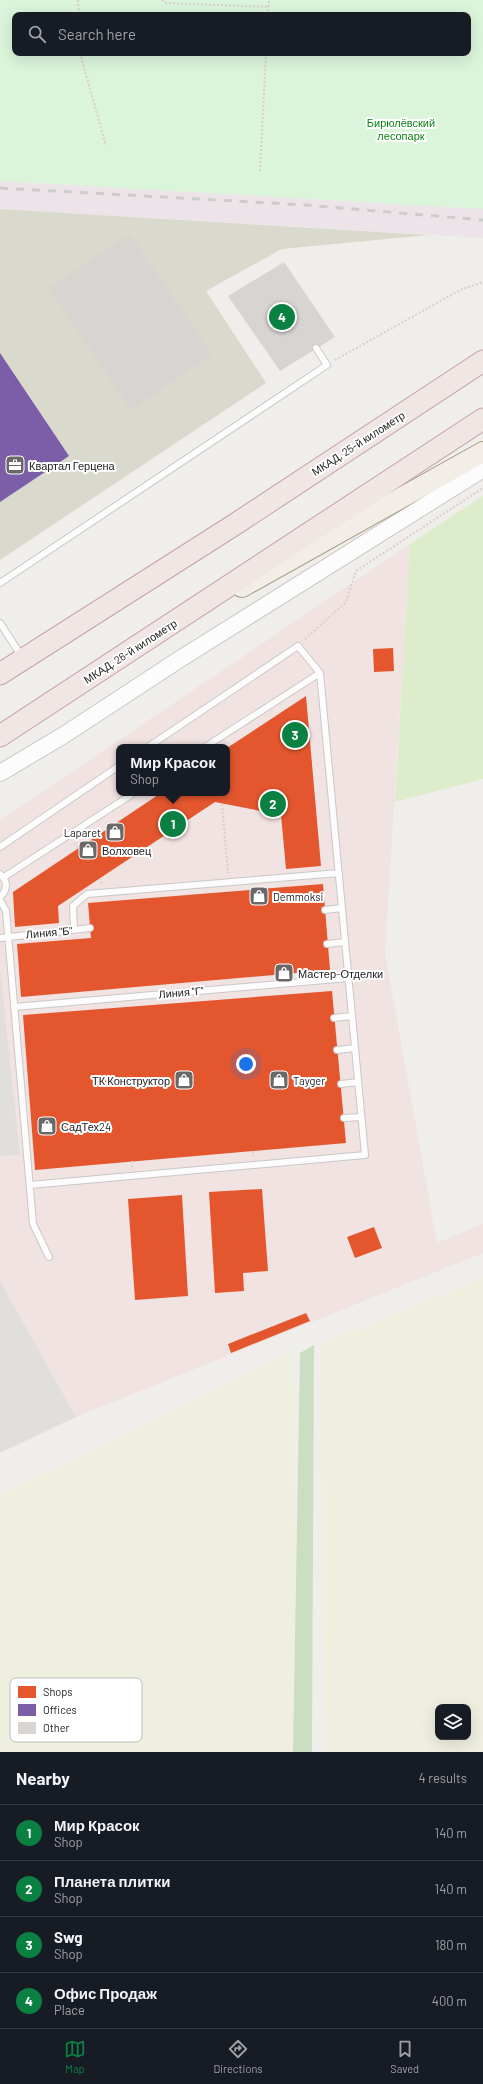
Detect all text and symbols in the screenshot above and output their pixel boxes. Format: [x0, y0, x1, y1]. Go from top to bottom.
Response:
search box [12, 12, 471, 56]
icon: search [26, 23, 48, 45]
text: Search here [58, 25, 136, 43]
park label: Бирюлёвский лесопарк [367, 116, 435, 142]
pin: 4 [269, 302, 295, 332]
street label: МКАД, 25-й километр [309, 408, 407, 478]
office icon: Квартал Герцена [4, 454, 26, 476]
place label: Квартал Герцена [29, 459, 116, 472]
street label: МКАД, 26-й километр [81, 616, 179, 686]
pin: 3 [282, 720, 308, 750]
popup [116, 744, 230, 796]
text: Мир Красок [130, 753, 216, 771]
text: Shop [130, 771, 159, 787]
pin: 2 [260, 789, 286, 819]
pin: 1 [160, 809, 186, 839]
shop icon: Laparet [104, 821, 126, 843]
place label: Laparet [64, 826, 101, 839]
shop icon: Волховец [77, 839, 99, 861]
place label: Волховец [102, 844, 152, 857]
shop icon: Demmoksi [248, 885, 270, 907]
place label: Demmoksi [273, 890, 324, 903]
street label: Линия "Б" [25, 923, 73, 941]
shop icon: Мастер-Отделки [273, 962, 295, 984]
place label: Мастер-Отделки [298, 967, 383, 980]
street label: Линия "Г" [158, 984, 204, 1000]
your location [236, 1054, 256, 1074]
shop icon: ТК Конструктор [173, 1069, 195, 1091]
shop icon: Tayger [268, 1069, 290, 1091]
place label: ТК Конструктор [92, 1074, 170, 1087]
place label: Tayger [293, 1074, 325, 1087]
shop icon: СадТех24 [36, 1115, 58, 1137]
place label: СадТех24 [61, 1120, 111, 1133]
legend [10, 1678, 142, 1742]
text: Shops [43, 1685, 73, 1698]
text: Offices [43, 1703, 77, 1716]
map controls [435, 1704, 471, 1740]
button: layers [435, 1704, 471, 1740]
text: Other [43, 1721, 70, 1734]
text: Nearby [16, 1768, 70, 1788]
text: 4 results [419, 1770, 467, 1786]
text: Мир Красок [54, 1816, 140, 1834]
text: 1 [27, 1825, 31, 1841]
text: 140 m [435, 1825, 467, 1841]
text: Shop [54, 1834, 83, 1850]
text: Планета плитки [54, 1872, 170, 1890]
text: 2 [25, 1881, 33, 1897]
text: 140 m [435, 1881, 467, 1897]
text: Shop [54, 1890, 83, 1906]
text: Swg [54, 1928, 83, 1946]
text: 3 [25, 1937, 33, 1953]
text: 180 m [435, 1937, 467, 1953]
text: Shop [54, 1946, 83, 1962]
text: Офис Продаж [54, 1984, 157, 2002]
text: 4 [25, 1993, 33, 2009]
text: 400 m [432, 1993, 467, 2009]
text: Place [54, 2002, 85, 2018]
tab: Map [64, 2038, 86, 2075]
tab: Directions [213, 2038, 263, 2075]
tab: Saved [390, 2038, 419, 2075]

